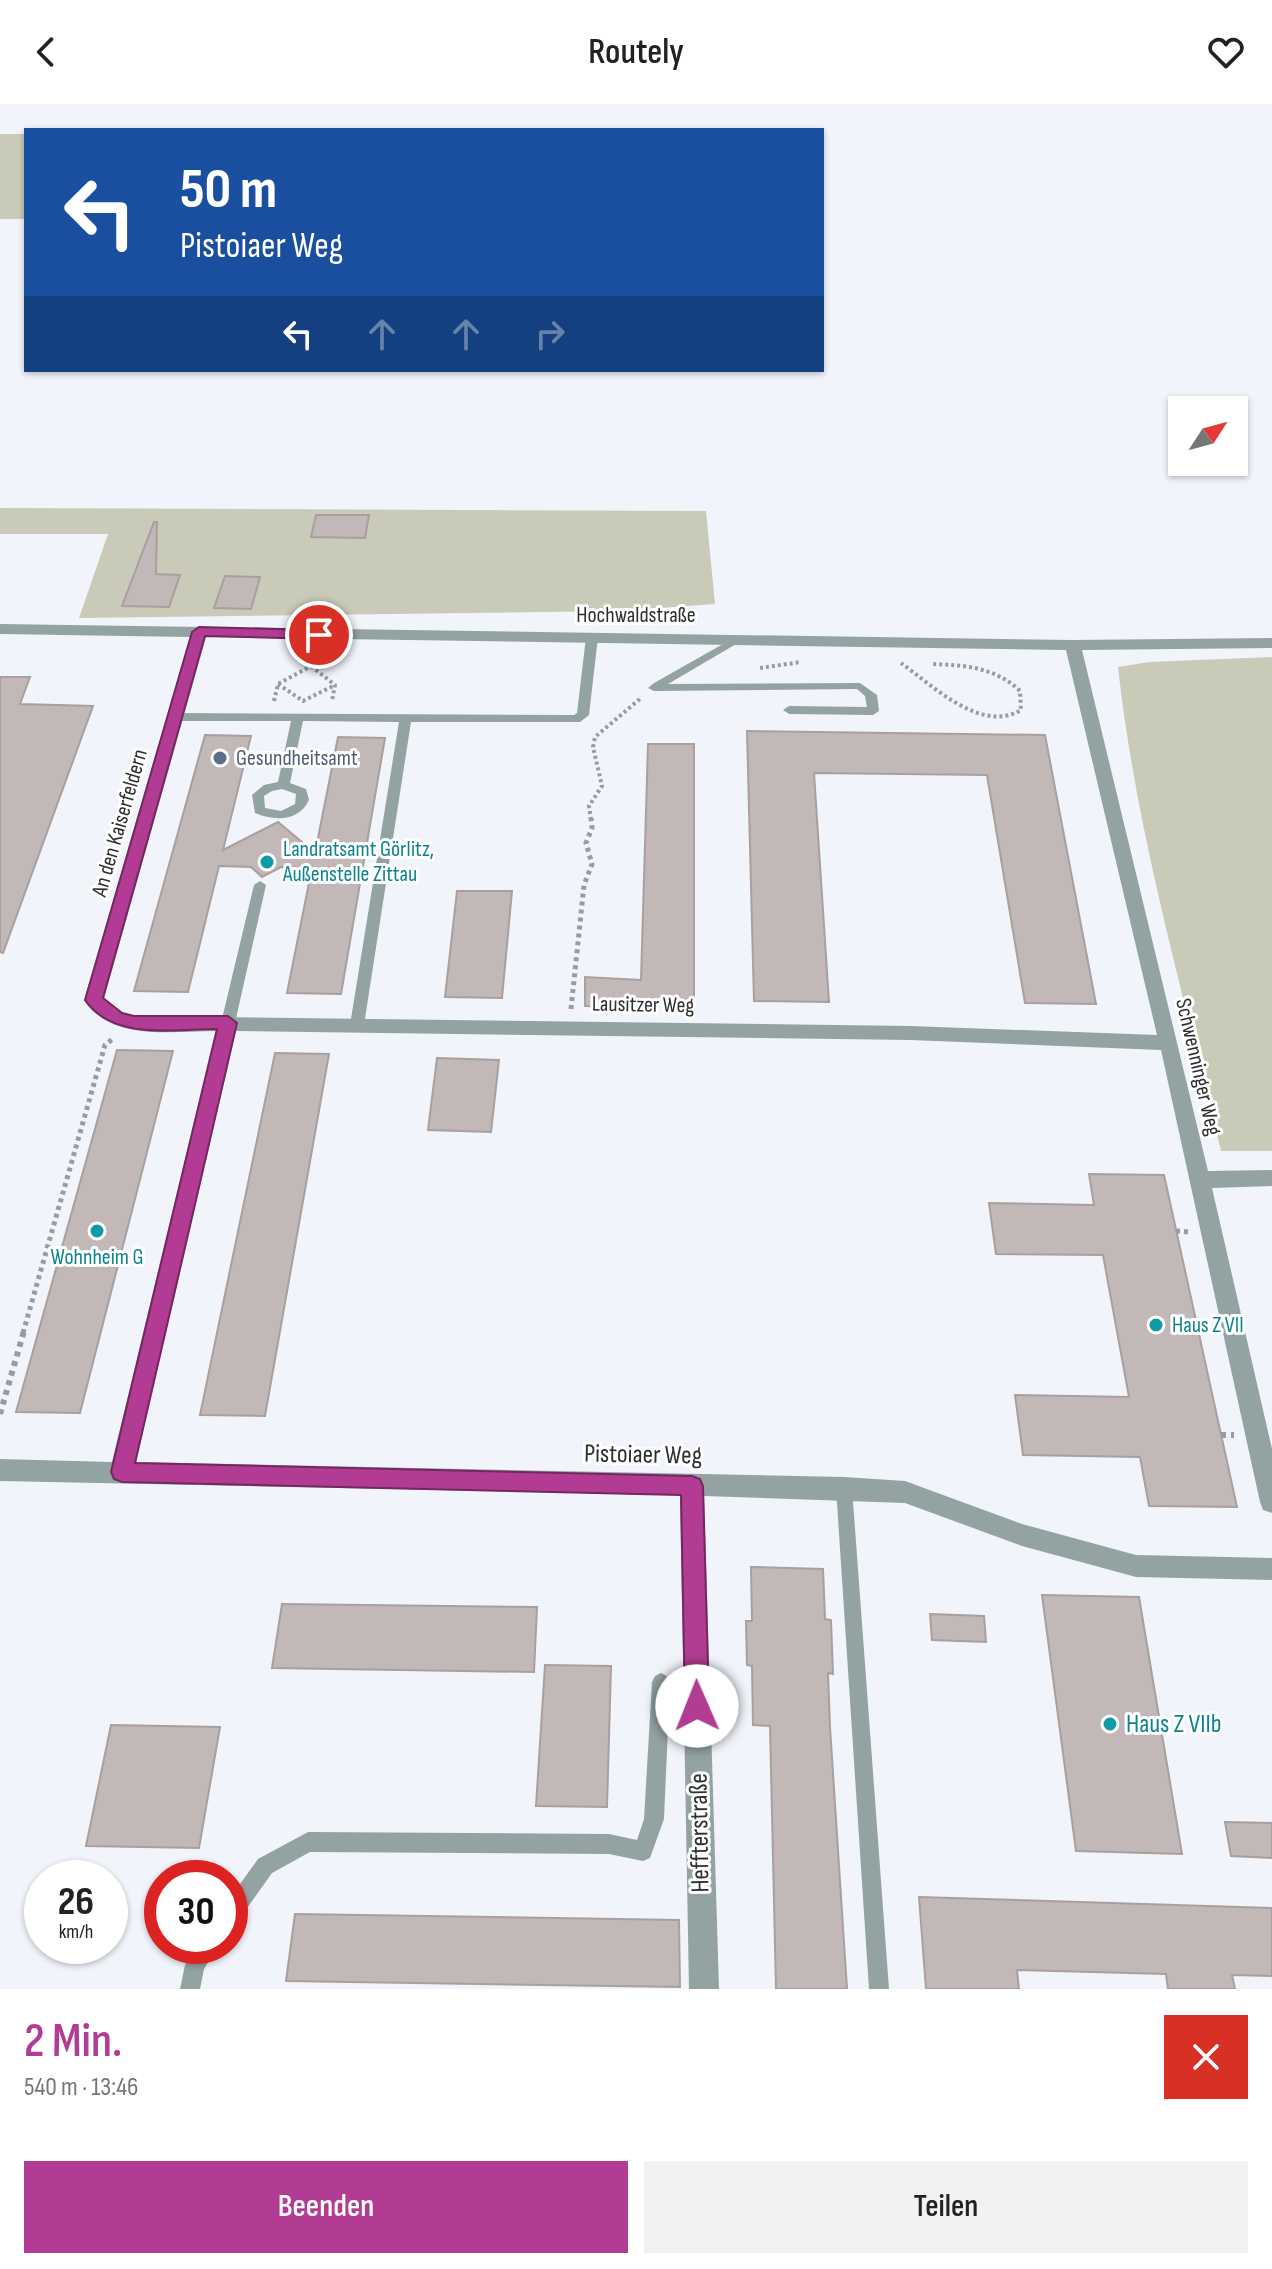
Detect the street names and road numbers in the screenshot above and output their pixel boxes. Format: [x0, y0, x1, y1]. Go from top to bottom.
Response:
street label: Hochwaldstraße [576, 602, 696, 629]
street label: An den Kaiserfeldern [86, 746, 154, 901]
street label: Lausitzer Weg [592, 991, 695, 1019]
street label: Schwenninger Weg [1169, 996, 1227, 1138]
street label: Pistoiaer Weg [584, 1438, 702, 1472]
street label: Heffterstraße [683, 1773, 717, 1893]

